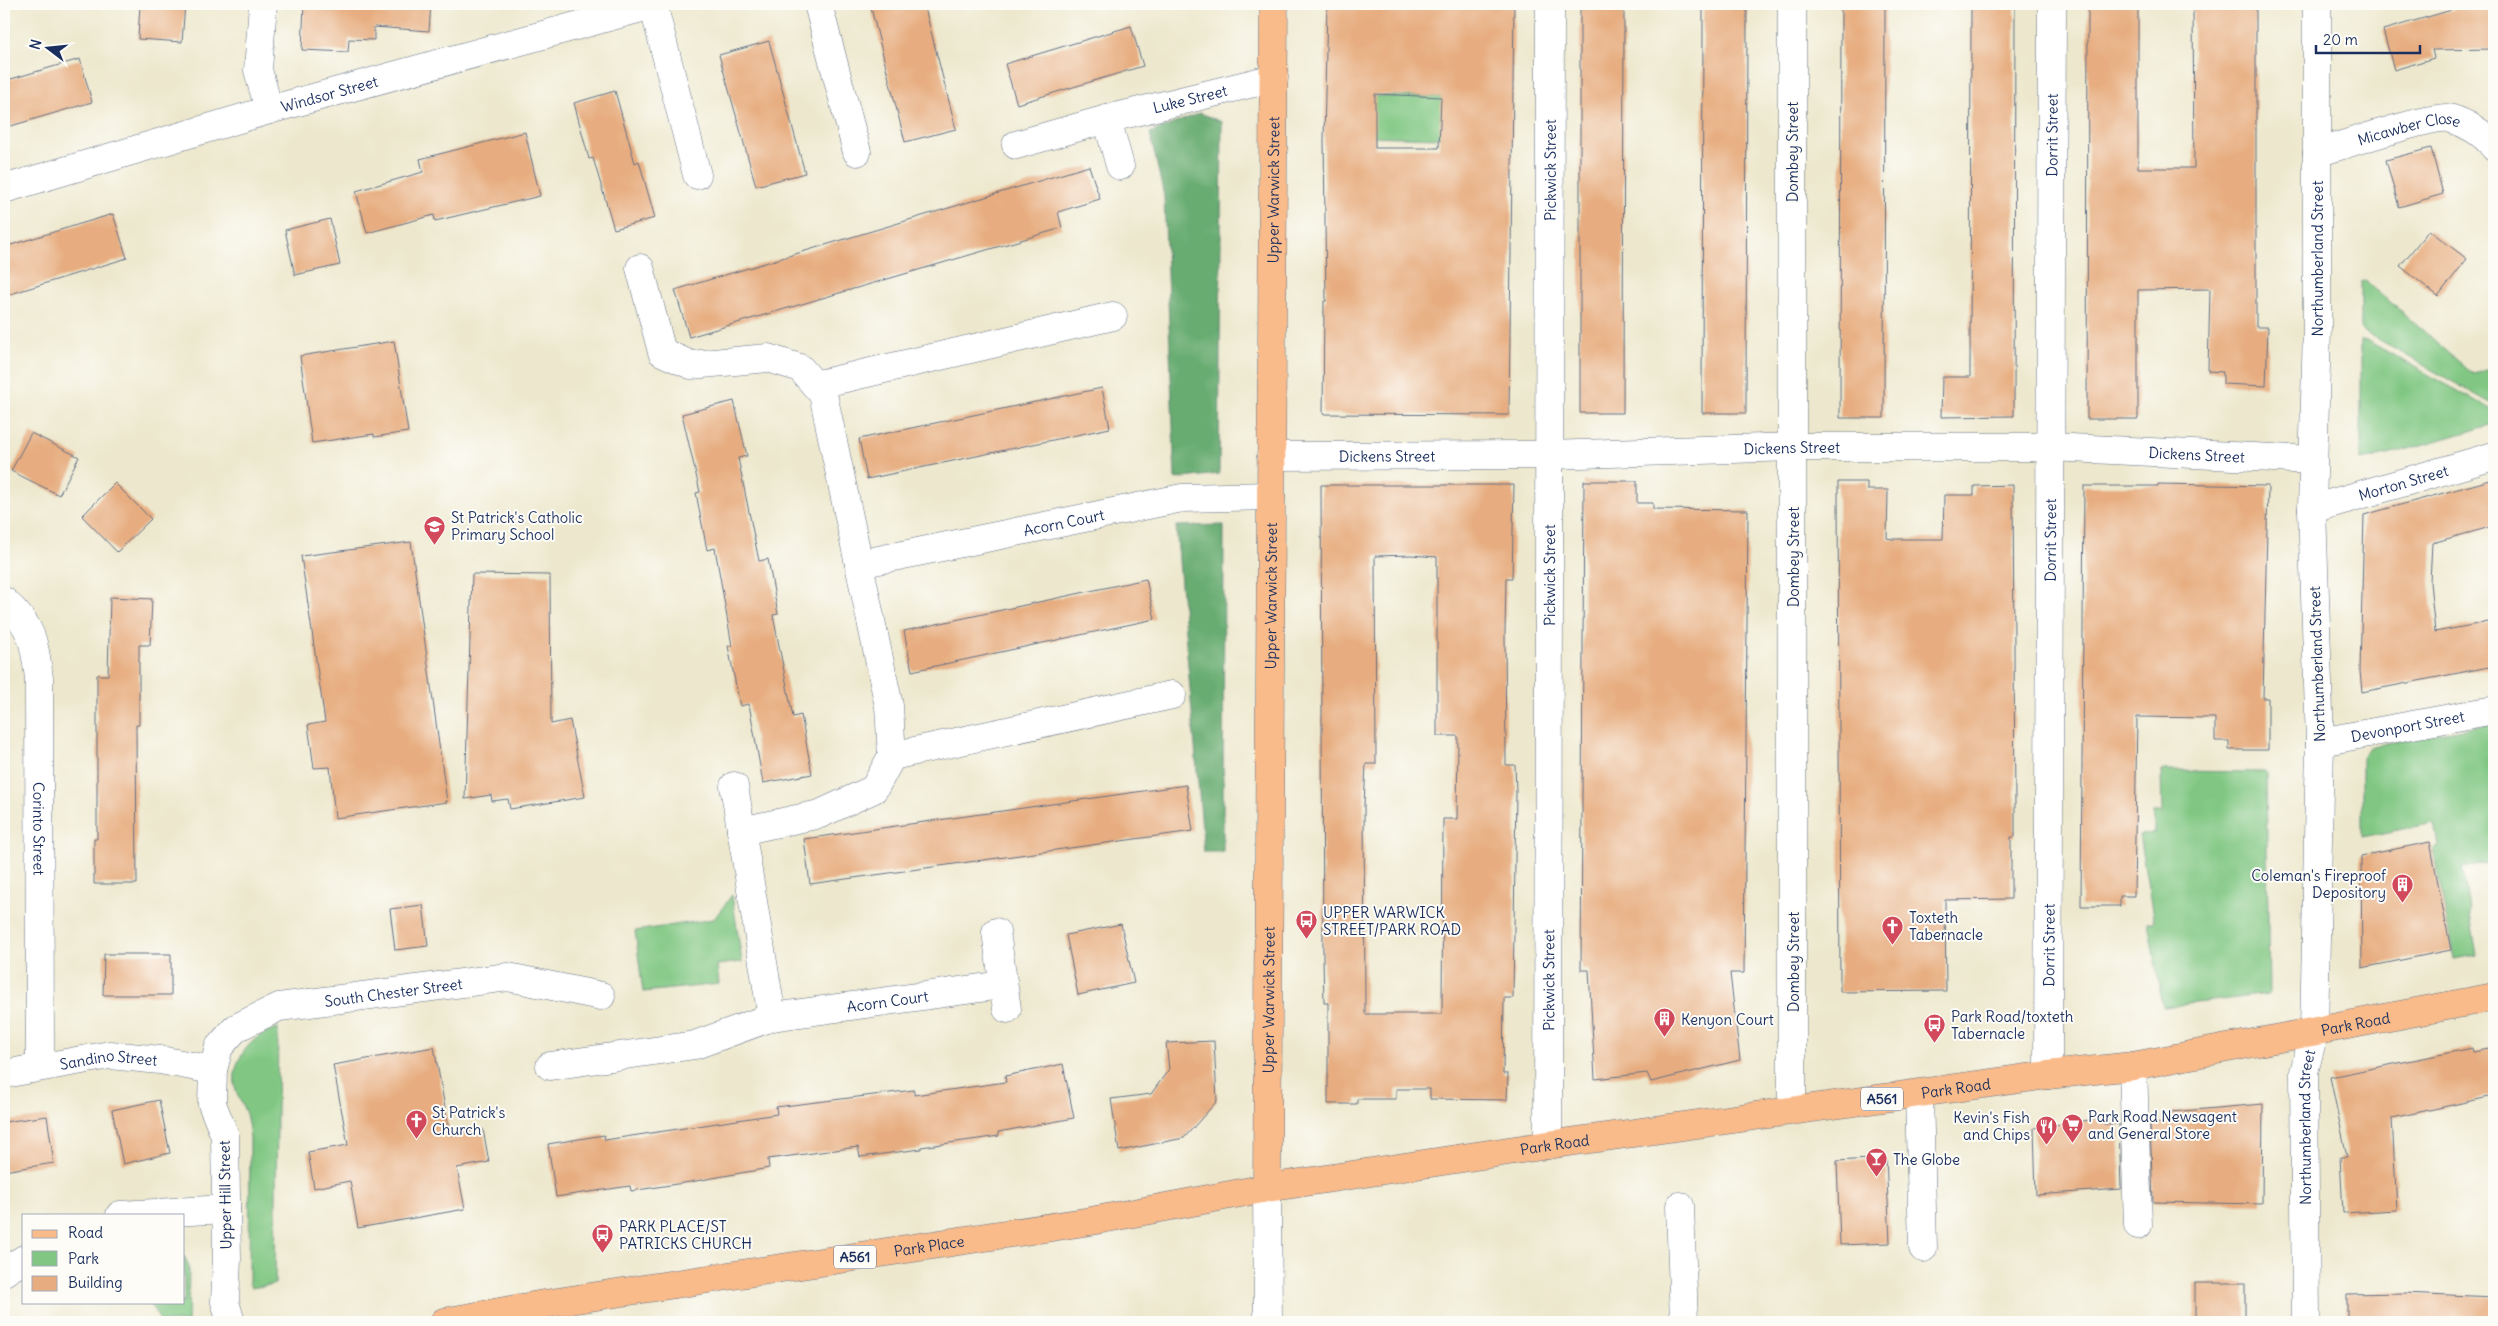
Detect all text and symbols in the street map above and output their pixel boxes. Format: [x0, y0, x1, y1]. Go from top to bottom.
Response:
north arrow [22, 22, 72, 72]
scale bar [2316, 22, 2419, 54]
text: 20 m [2323, 30, 2358, 49]
text: N [26, 37, 45, 52]
street label: Windsor Street [279, 71, 380, 116]
street label: Luke Street [1151, 80, 1229, 117]
street label: Dorrit Street [2042, 93, 2061, 177]
street label: Dombey Street [1783, 102, 1802, 202]
street label: Micawber Close [2355, 108, 2464, 149]
street label: Upper Warwick Street [1263, 116, 1283, 264]
street label: Pickwick Street [1540, 119, 1559, 221]
street label: Northumberland Street [2307, 181, 2327, 337]
street label: Dickens Street [1743, 438, 1840, 458]
street label: Dickens Street [2148, 442, 2245, 466]
street label: Dickens Street [1339, 446, 1435, 465]
street label: Morton Street [2356, 460, 2450, 504]
street label: Dorrit Street [2040, 498, 2060, 582]
street label: Acorn Court [1022, 505, 1106, 540]
street label: Dombey Street [1784, 507, 1803, 607]
place label: St Patrick's Catholic Primary School [451, 508, 583, 544]
school or university icon: St Patrick's Catholic Primary School [423, 514, 447, 545]
street label: Upper Warwick Street [1261, 522, 1280, 670]
street label: Pickwick Street [1539, 524, 1559, 626]
street label: Northumberland Street [2305, 586, 2329, 742]
street label: Devonport Street [2349, 706, 2466, 746]
street label: Corinto Street [30, 782, 49, 875]
place label: Coleman's Fireproof Depository [2251, 866, 2387, 902]
building icon: Coleman's Fireproof Depository [2390, 872, 2414, 903]
place label: UPPER WARWICK STREET/PARK ROAD [1323, 903, 1461, 939]
street label: Dorrit Street [2039, 903, 2058, 987]
place label: Toxteth Tabernacle [1909, 908, 1983, 944]
bus stop icon: UPPER WARWICK STREET/PARK ROAD [1295, 909, 1319, 940]
street label: Dombey Street [1784, 912, 1803, 1012]
church icon: Toxteth Tabernacle [1881, 914, 1905, 945]
street label: Upper Warwick Street [1258, 926, 1278, 1074]
street label: Pickwick Street [1539, 929, 1558, 1031]
street label: South Chester Street [323, 974, 464, 1010]
street label: Acorn Court [845, 986, 929, 1016]
building icon: Kenyon Court [1653, 1007, 1677, 1038]
place label: Park Road/toxteth Tabernacle [1951, 1007, 2074, 1043]
street label: Park Road [2319, 1008, 2392, 1039]
place label: Kenyon Court [1681, 1010, 1774, 1029]
bus stop icon: Park Road/toxteth Tabernacle [1923, 1013, 1947, 1044]
street label: Sandino Street [58, 1045, 158, 1073]
street label: Northumberland Street [2294, 1047, 2319, 1205]
street label: Park Road [1920, 1074, 1992, 1102]
road number: A561 [1861, 1088, 1903, 1110]
place label: St Patrick's Church [432, 1103, 505, 1139]
place label: Park Road Newsagent and General Store [2088, 1107, 2237, 1143]
place label: Kevin's Fish and Chips [1953, 1108, 2030, 1144]
church icon: St Patrick's Church [404, 1109, 428, 1140]
supermarket icon: Park Road Newsagent and General Store [2060, 1113, 2084, 1144]
restaurant icon: Kevin's Fish and Chips [2034, 1114, 2058, 1145]
street label: Park Road [1519, 1130, 1591, 1159]
street label: Upper Hill Street [215, 1140, 235, 1250]
bar icon: The Globe [1865, 1147, 1889, 1178]
place label: The Globe [1893, 1150, 1960, 1169]
legend [22, 1214, 185, 1304]
place label: PARK PLACE/ST PATRICKS CHURCH [619, 1217, 752, 1253]
text: Road [68, 1223, 103, 1242]
bus stop icon: PARK PLACE/ST PATRICKS CHURCH [591, 1223, 615, 1254]
street label: Park Place [892, 1231, 965, 1260]
road number: A561 [834, 1246, 876, 1268]
text: Park [68, 1249, 99, 1268]
text: Building [68, 1273, 123, 1292]

